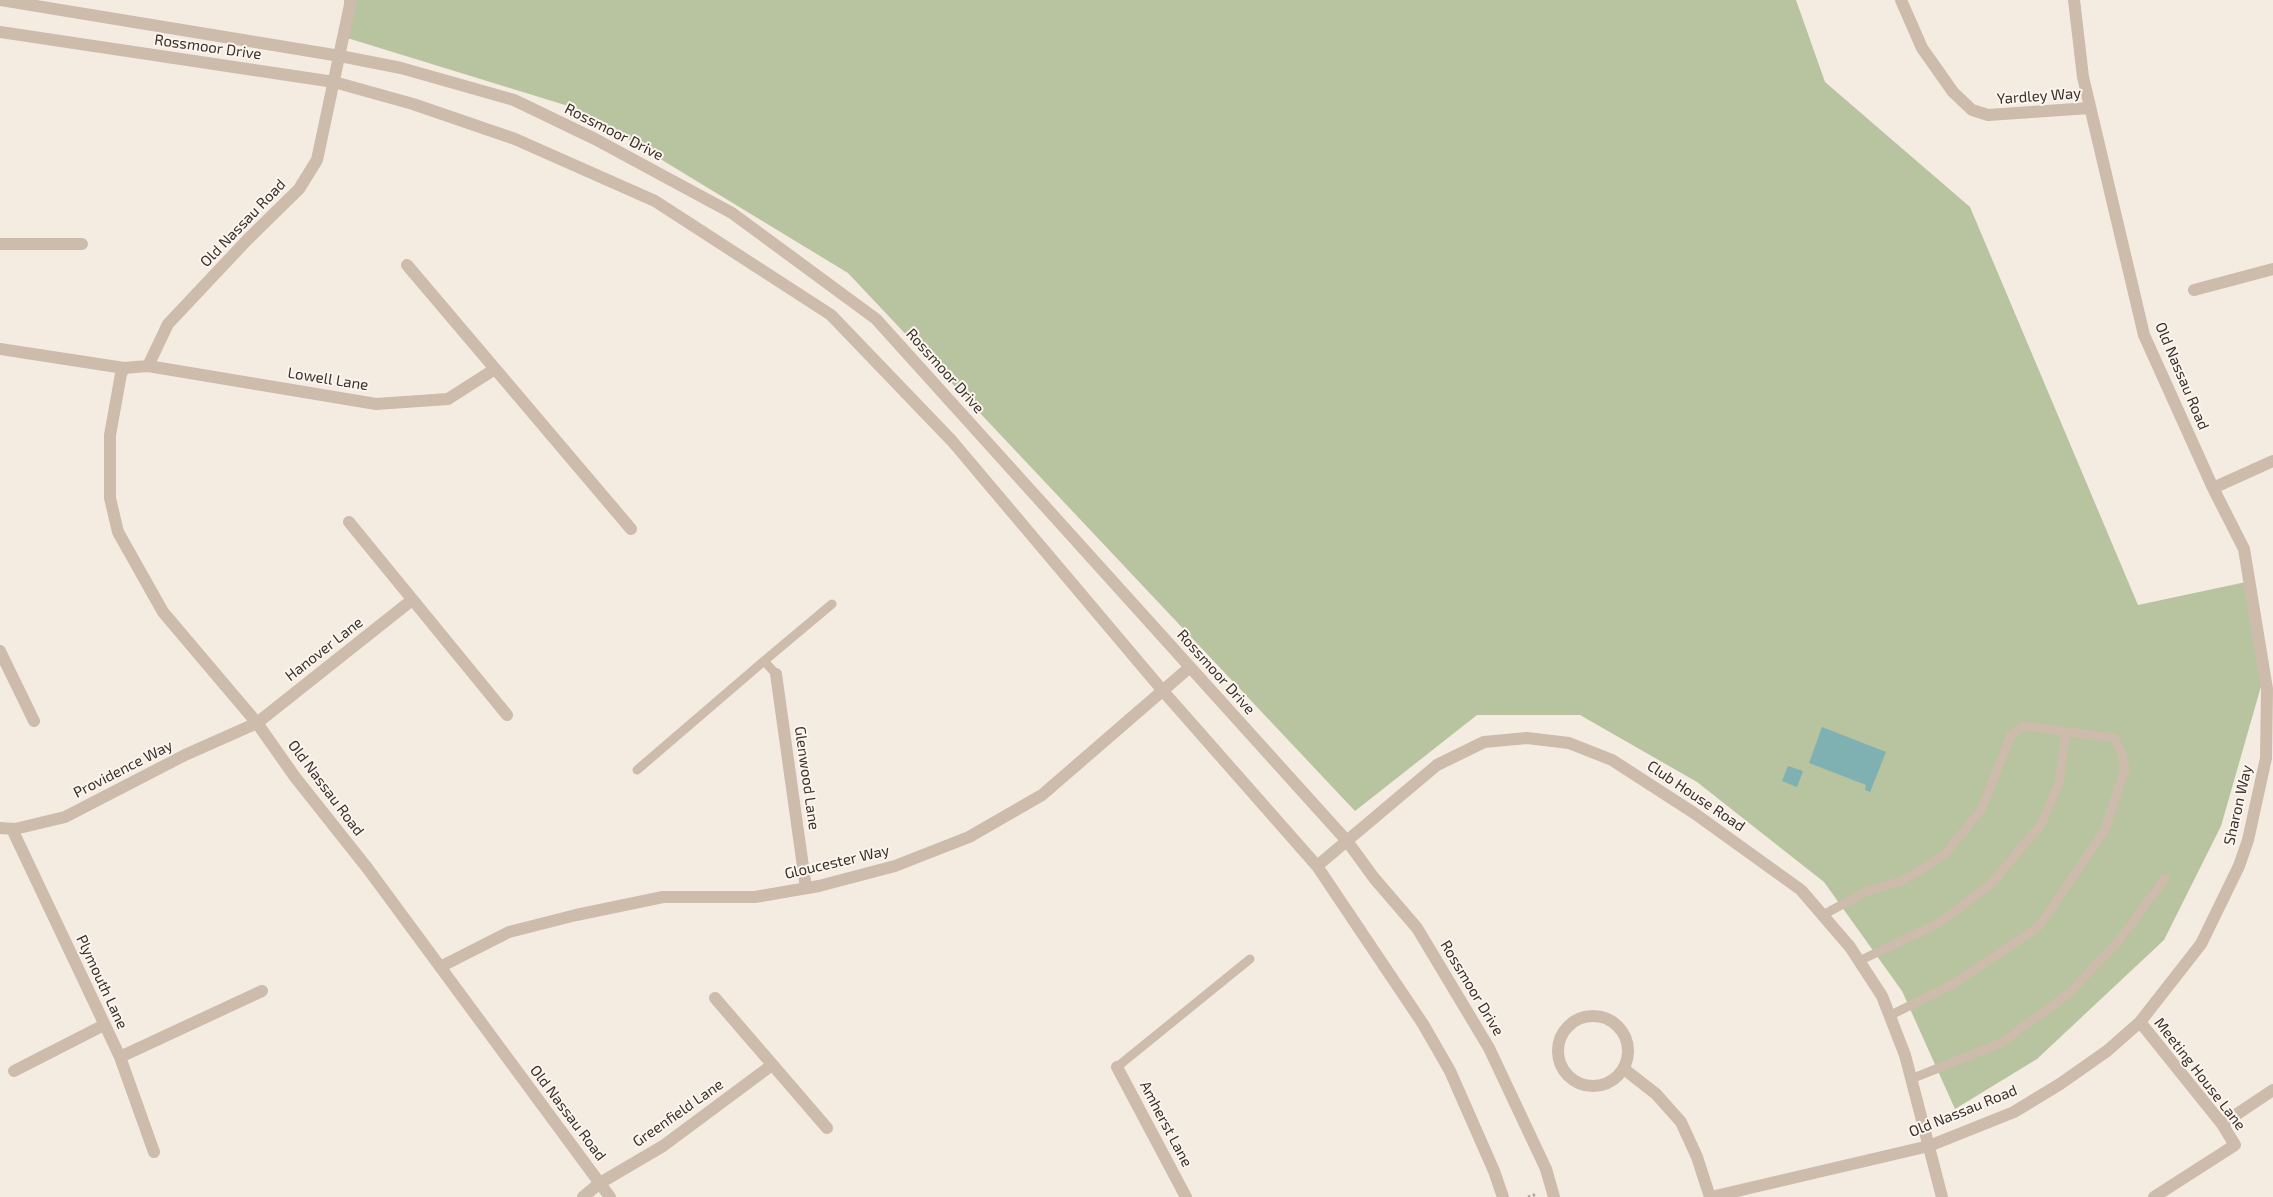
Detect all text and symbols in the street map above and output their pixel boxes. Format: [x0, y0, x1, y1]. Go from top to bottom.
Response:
street label: Rossmoor Drive [153, 31, 263, 63]
street label: Yardley Way [1996, 84, 2082, 108]
street label: Rossmoor Drive [562, 99, 666, 165]
street label: Old Nassau Road [197, 175, 289, 271]
street label: Old Nassau Road [2151, 319, 2213, 433]
street label: Rossmoor Drive [902, 325, 988, 417]
street label: Lowell Lane [286, 364, 370, 394]
street label: Hanover Lane [282, 613, 366, 685]
street label: Rossmoor Drive [1173, 626, 1259, 718]
street label: Glenwood Lane [791, 725, 823, 831]
street label: Providence Way [70, 736, 176, 802]
street label: Old Nassau Road [284, 737, 368, 839]
street label: Club House Road [1644, 757, 1748, 835]
street label: Sharon Way [2220, 763, 2256, 847]
street label: Gloucester Way [783, 841, 891, 883]
street label: Plymouth Lane [72, 932, 132, 1032]
street label: Rossmoor Drive [1436, 937, 1508, 1039]
street label: Meeting House Lane [2150, 1014, 2250, 1134]
street label: Old Nassau Road [526, 1062, 610, 1164]
street label: Greenfield Lane [629, 1075, 727, 1151]
street label: Amherst Lane [1136, 1078, 1196, 1170]
street label: Old Nassau Road [1906, 1081, 2020, 1141]

